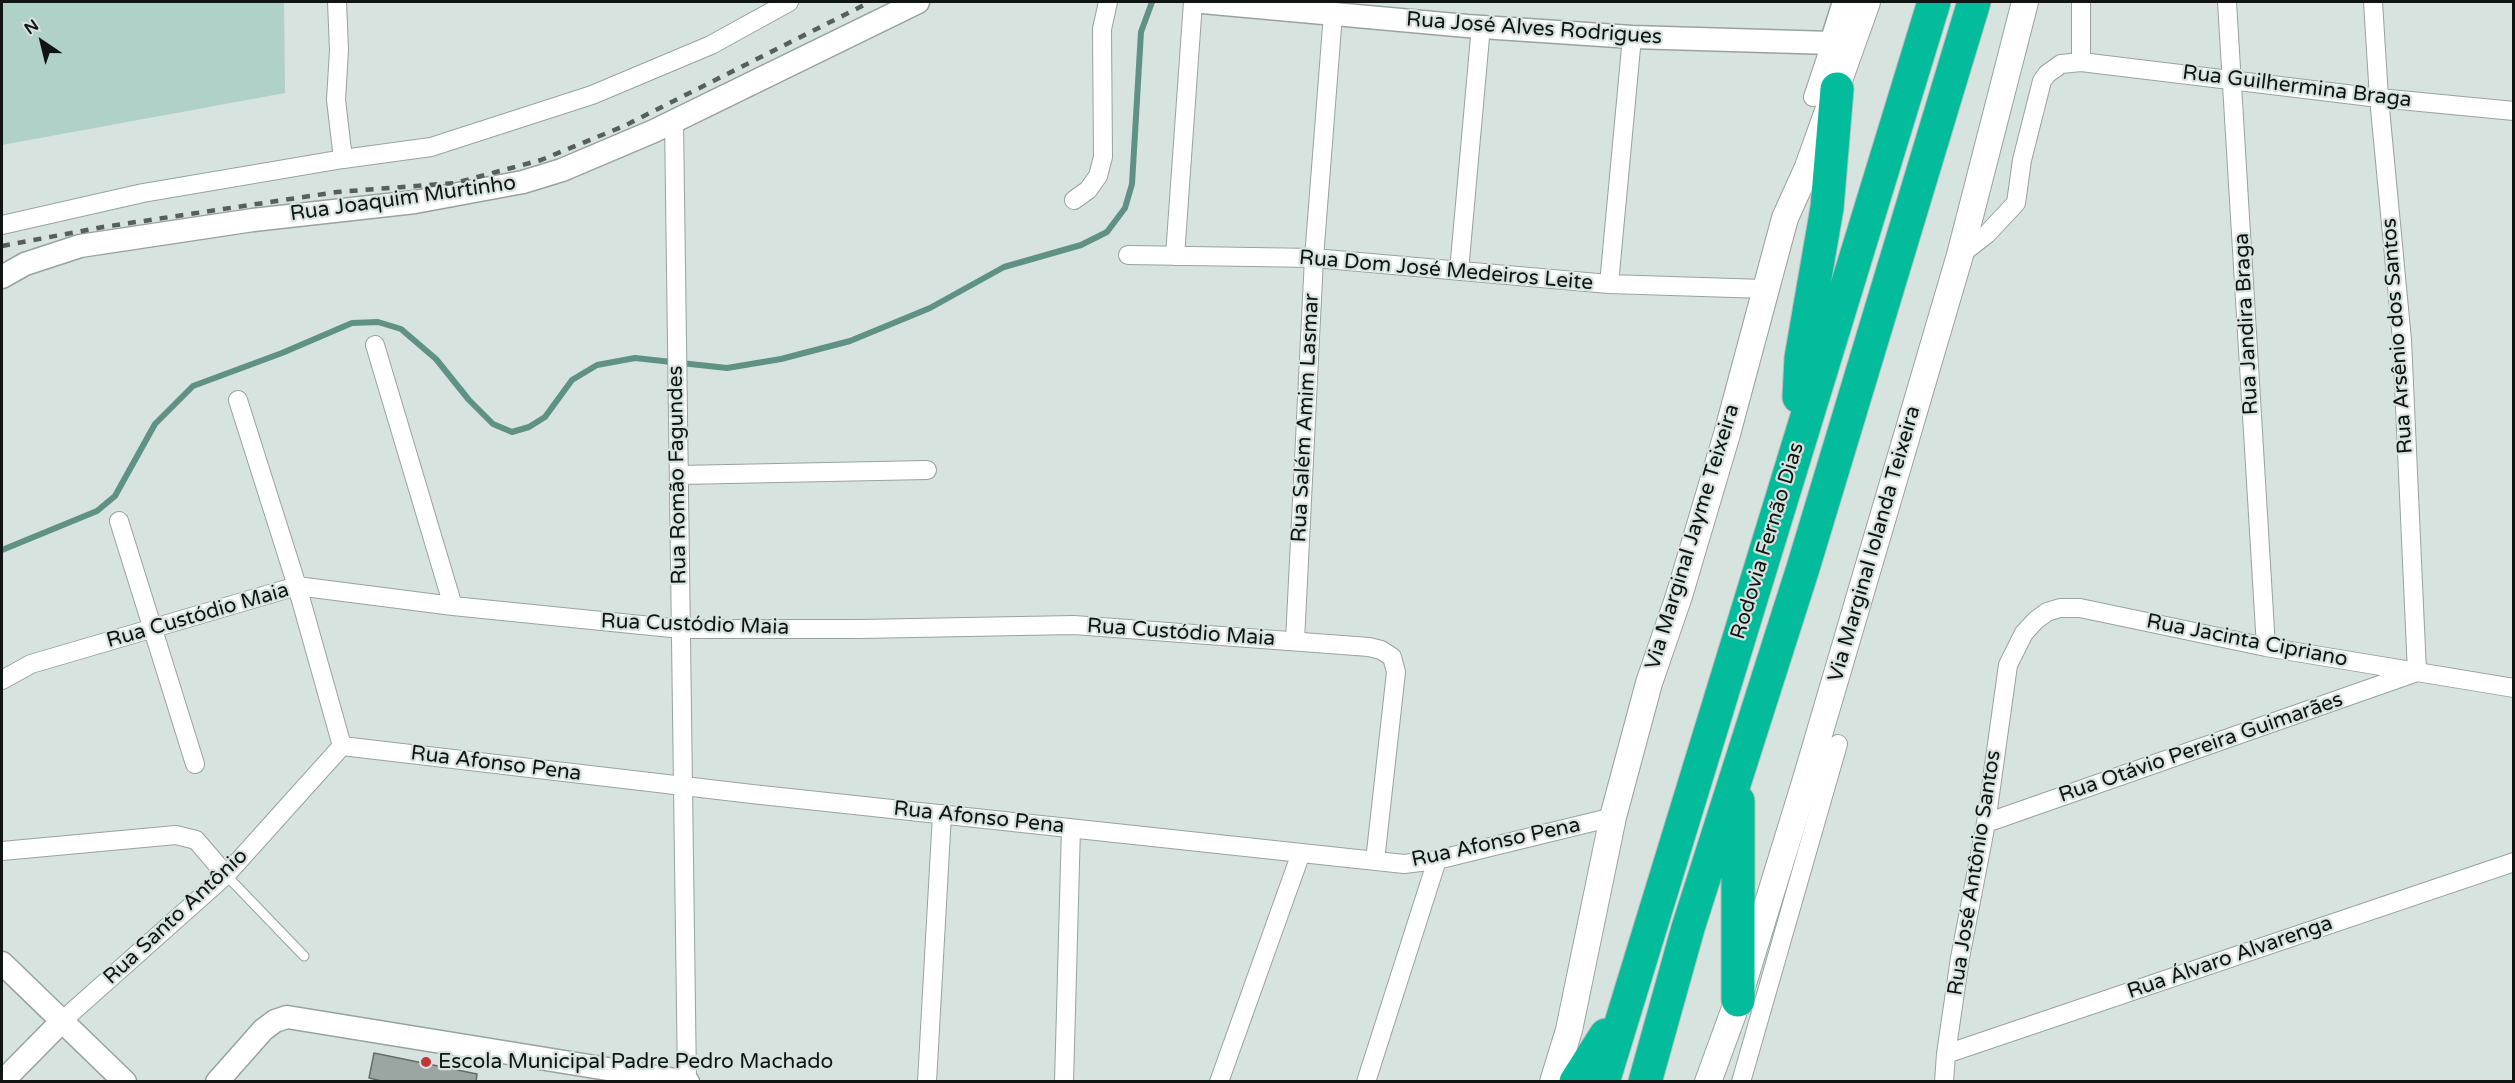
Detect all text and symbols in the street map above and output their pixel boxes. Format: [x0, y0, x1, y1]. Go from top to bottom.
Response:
street label: Rua José Alves Rodrigues [1405, 7, 1663, 51]
north arrow [12, 12, 72, 72]
text: N [21, 15, 43, 39]
street label: Rua Guilhermina Braga [2181, 60, 2413, 114]
street label: Rua Joaquim Murtinho [288, 171, 518, 227]
street label: Rua Arsênio dos Santos [2377, 217, 2419, 455]
street label: Rua Jandira Braga [2230, 232, 2264, 416]
street label: Rua Dom José Medeiros Leite [1298, 246, 1594, 296]
street label: Rua Salém Amim Lasmar [1287, 293, 1325, 543]
street label: Rua Romão Fagundes [663, 365, 693, 585]
street label: Via Marginal Jayme Teixeira [1641, 401, 1745, 673]
street label: Via Marginal Iolanda Teixeira [1823, 403, 1927, 685]
street label: Rodovia Fernão Dias [1726, 440, 1810, 642]
street label: Rua Custódio Maia [104, 578, 292, 654]
street label: Rua Custódio Maia [600, 609, 790, 641]
street label: Rua Jacinta Cipriano [2144, 609, 2350, 673]
street label: Rua Custódio Maia [1086, 614, 1276, 652]
street label: Rua Otávio Pereira Guimarães [2056, 687, 2346, 809]
street label: Rua Afonso Pena [409, 741, 583, 787]
street label: Rua José Antônio Santos [1943, 749, 2007, 997]
street label: Rua Afonso Pena [892, 796, 1066, 840]
street label: Rua Afonso Pena [1409, 813, 1583, 873]
street label: Rua Santo Antônio [99, 844, 253, 990]
street label: Rua Álvaro Alvarenga [2124, 911, 2336, 1005]
place label: Escola Municipal Padre Pedro Machado [438, 1049, 833, 1075]
marker: Escola Municipal Padre Pedro Machado [419, 1055, 433, 1069]

